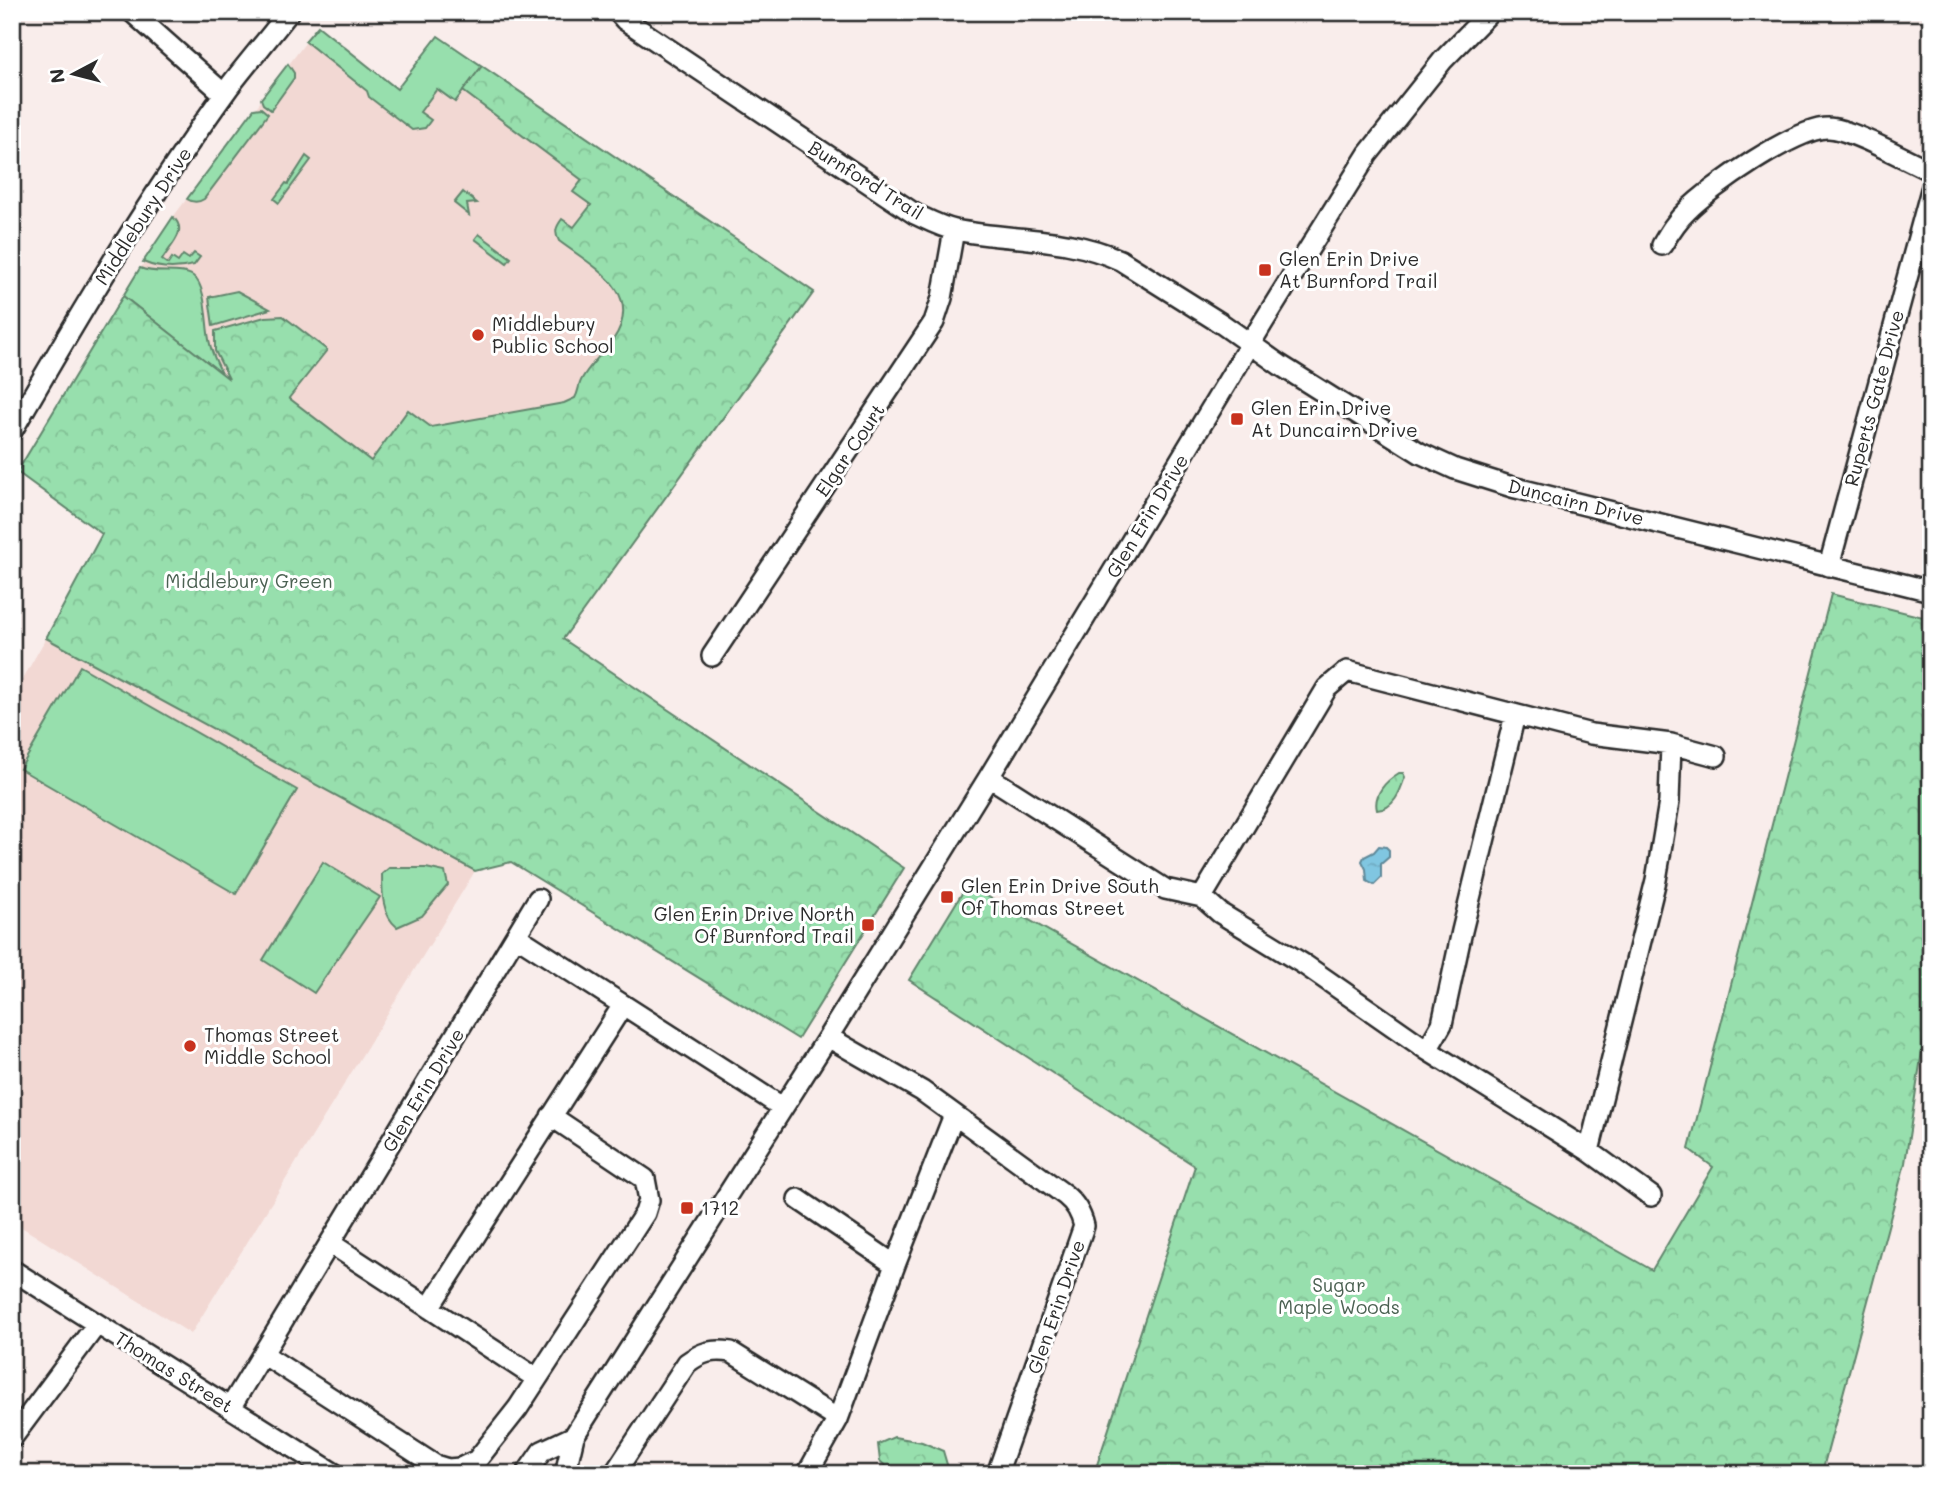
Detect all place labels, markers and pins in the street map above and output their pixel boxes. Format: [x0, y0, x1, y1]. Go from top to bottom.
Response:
place label: Glen Erin Drive At Burnford Trail [1279, 246, 1438, 293]
marker: Glen Erin Drive At Burnford Trail [1257, 262, 1273, 278]
place label: Middlebury Public School [492, 311, 614, 358]
marker: Middlebury Public School [470, 327, 486, 343]
place label: Glen Erin Drive At Duncairn Drive [1251, 395, 1418, 442]
marker: Glen Erin Drive At Duncairn Drive [1229, 411, 1245, 427]
place label: Glen Erin Drive South Of Thomas Street [961, 873, 1159, 920]
marker: Glen Erin Drive South Of Thomas Street [939, 889, 955, 905]
place label: Glen Erin Drive North Of Burnford Trail [654, 901, 854, 948]
marker: Glen Erin Drive North Of Burnford Trail [860, 917, 876, 933]
place label: Thomas Street Middle School [204, 1022, 339, 1069]
marker: Thomas Street Middle School [182, 1038, 198, 1054]
place label: 1712 [701, 1195, 739, 1220]
marker: 1712 [679, 1200, 695, 1216]

